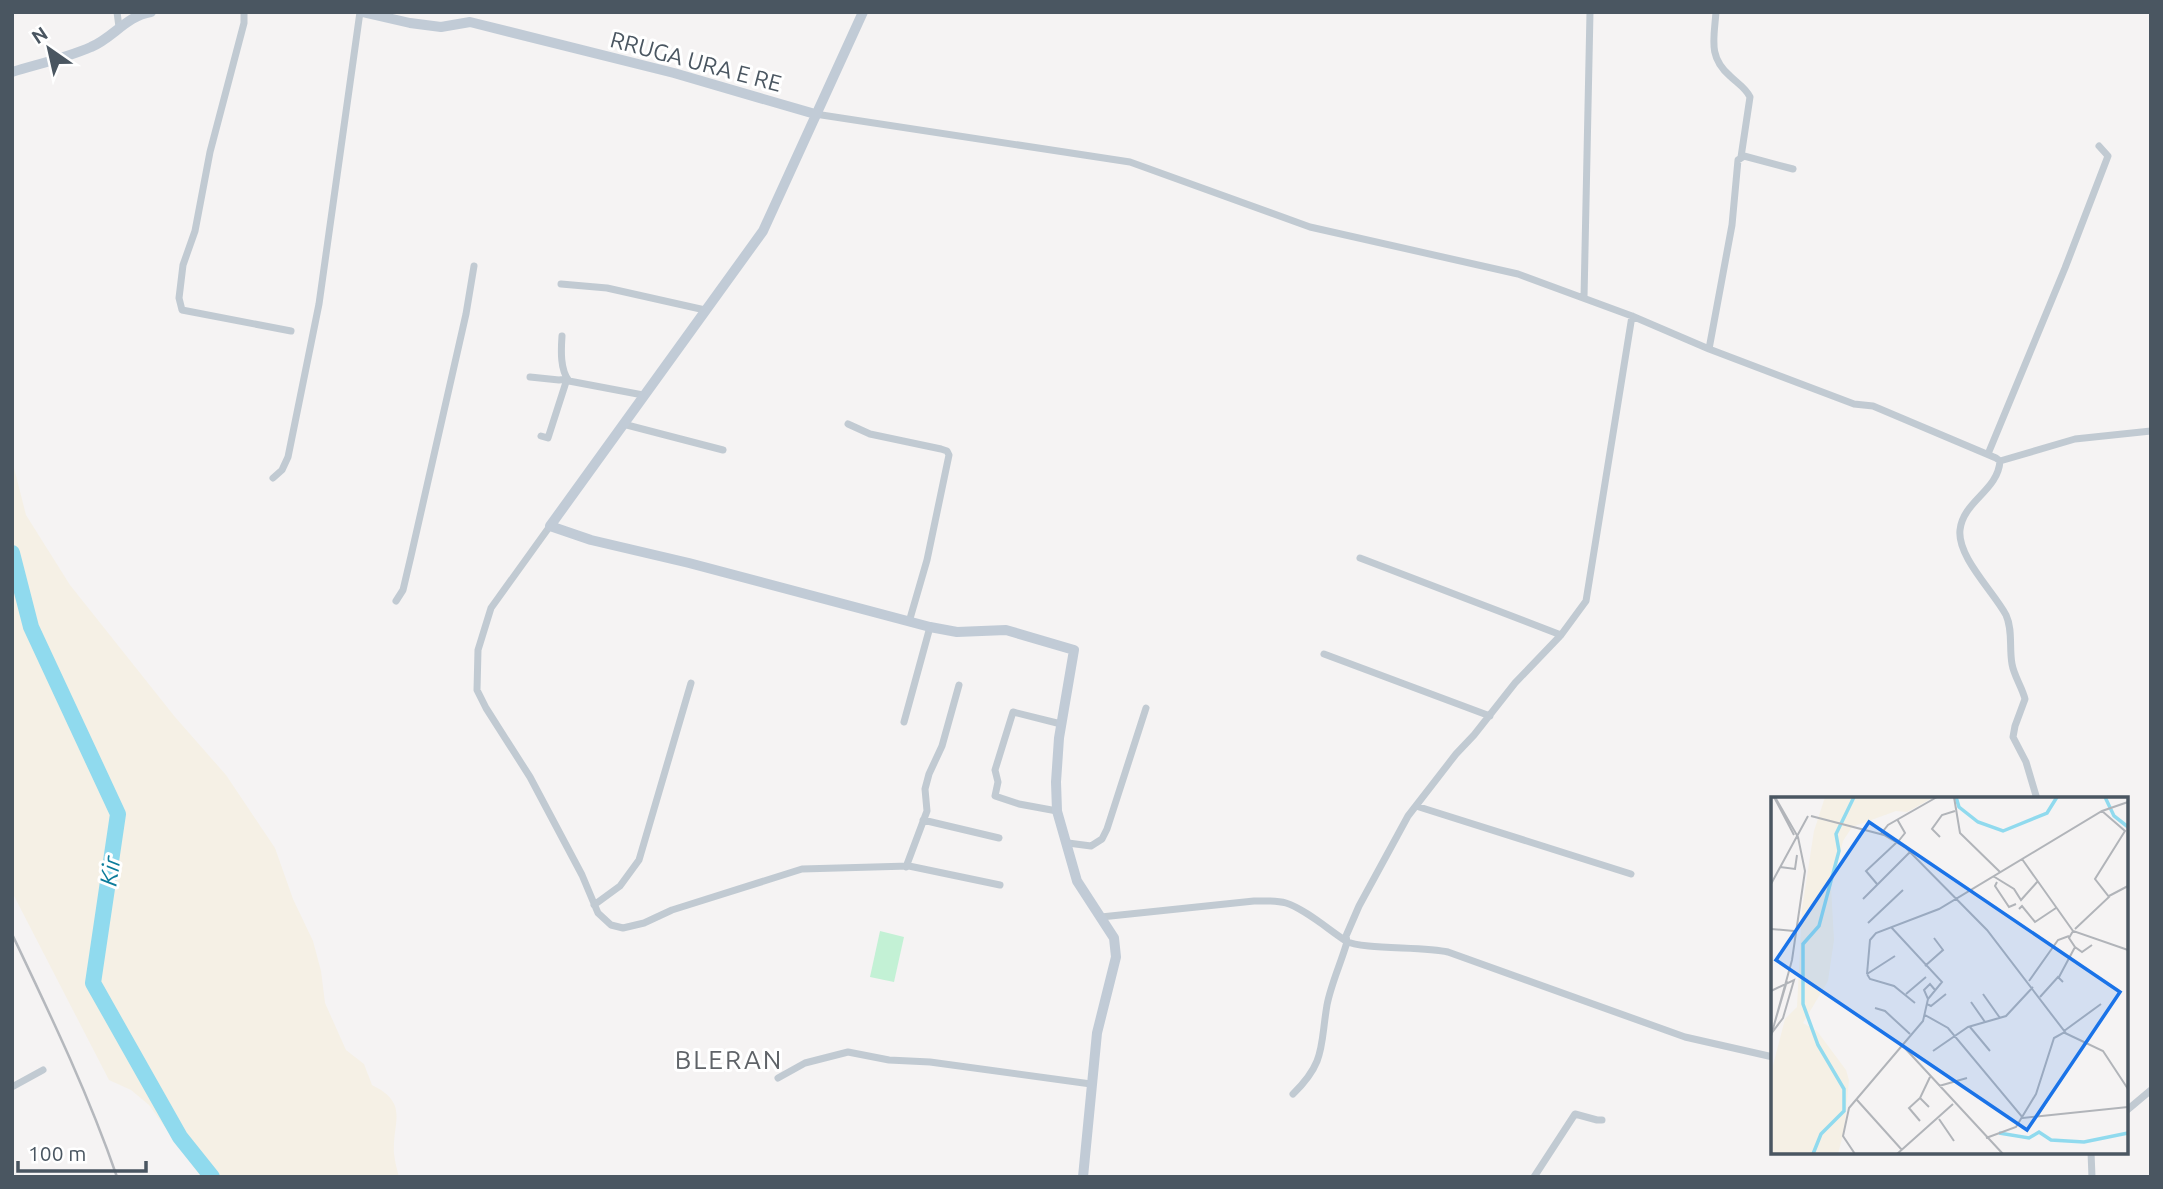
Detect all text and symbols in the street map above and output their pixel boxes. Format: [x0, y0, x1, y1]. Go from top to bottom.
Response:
north arrow [14, 14, 84, 84]
text: N [27, 22, 52, 48]
street label: RRUGA URA E RE [608, 26, 784, 96]
inset map [1771, 797, 2128, 1154]
water label: Kir [95, 853, 126, 888]
district label: BLERAN [675, 1045, 783, 1074]
scale bar [18, 1130, 145, 1174]
text: 100 m [28, 1141, 86, 1165]

